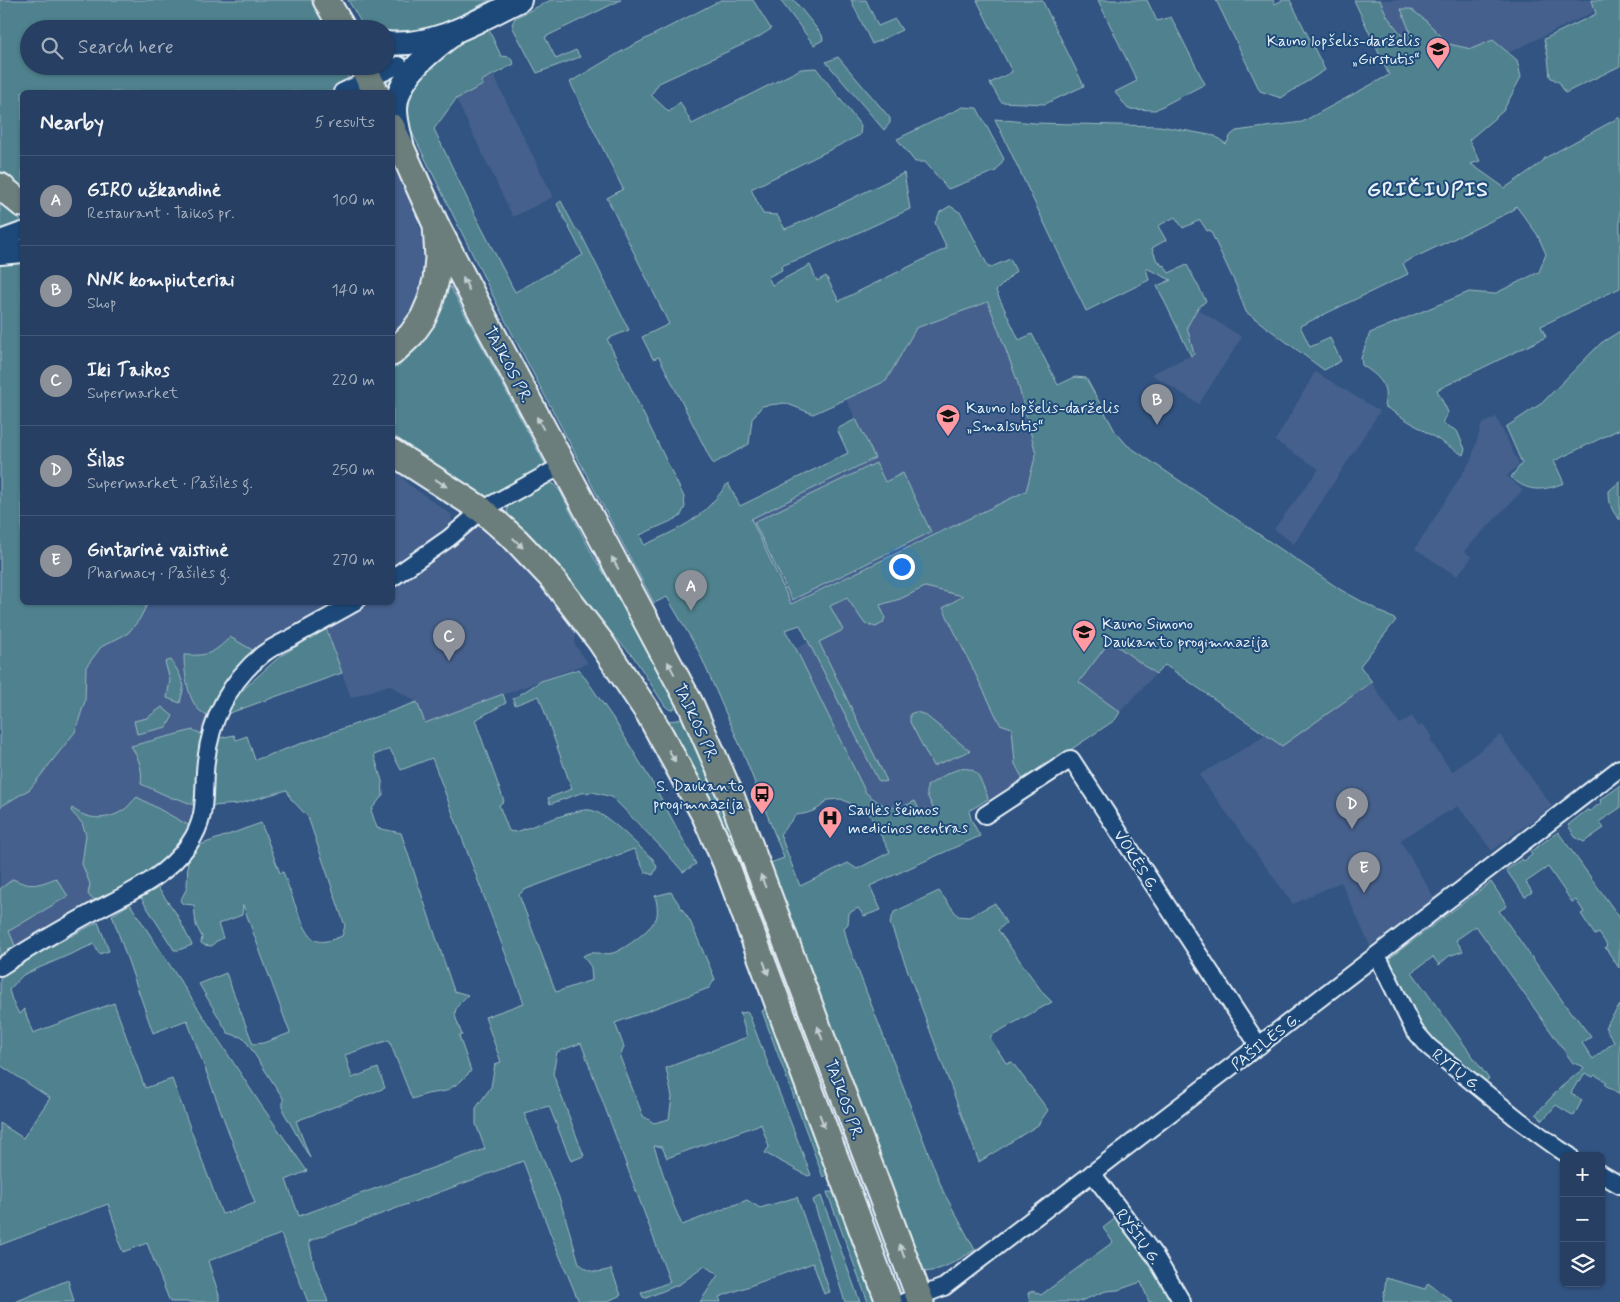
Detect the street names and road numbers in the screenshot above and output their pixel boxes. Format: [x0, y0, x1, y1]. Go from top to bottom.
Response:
street label: TAIKOS PR. [479, 323, 536, 406]
street label: TAIKOS PR. [669, 680, 723, 765]
street label: VOKĖS G. [1108, 826, 1163, 895]
street label: PAŠILĖS G. [1227, 1009, 1305, 1076]
street label: RYTŲ G. [1427, 1044, 1485, 1096]
street label: TAIKOS PR. [819, 1057, 868, 1142]
street label: RYŠIŲ G. [1110, 1205, 1165, 1269]

